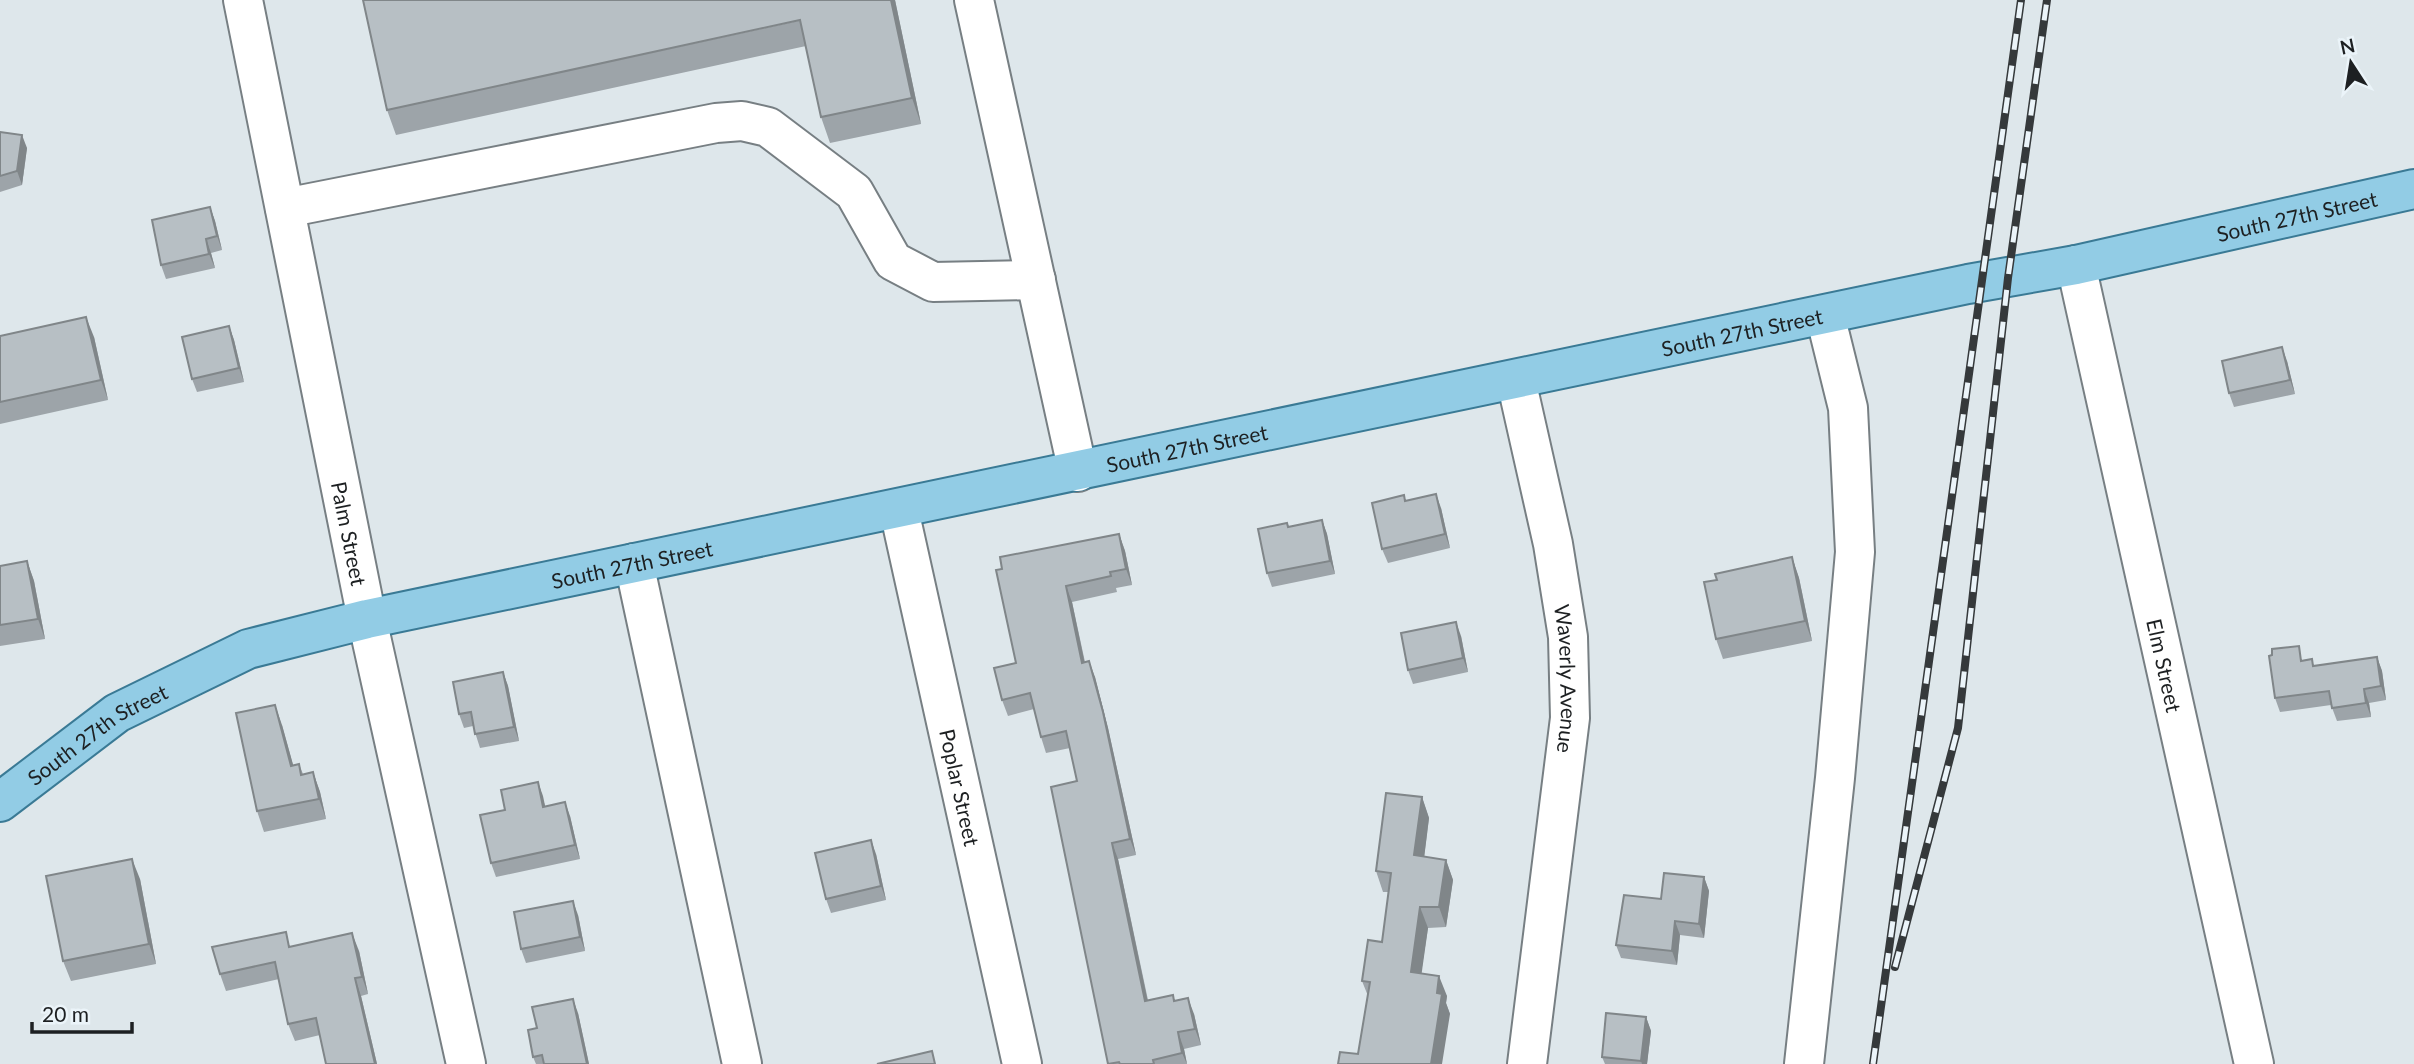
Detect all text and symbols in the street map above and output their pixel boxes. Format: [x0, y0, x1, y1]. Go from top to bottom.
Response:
north arrow [2316, 28, 2386, 98]
text: N [2338, 33, 2357, 59]
street label: South 27th Street [2214, 185, 2380, 246]
street label: South 27th Street [1659, 302, 1825, 360]
street label: South 27th Street [1104, 418, 1270, 477]
street label: Palm Street [327, 479, 373, 588]
street label: South 27th Street [549, 534, 715, 593]
street label: Waverly Avenue [1550, 602, 1583, 755]
street label: Elm Street [2143, 616, 2188, 715]
street label: South 27th Street [22, 678, 171, 790]
street label: Poplar Street [935, 726, 986, 849]
scale bar [32, 990, 131, 1034]
text: 20 m [42, 1001, 89, 1026]

